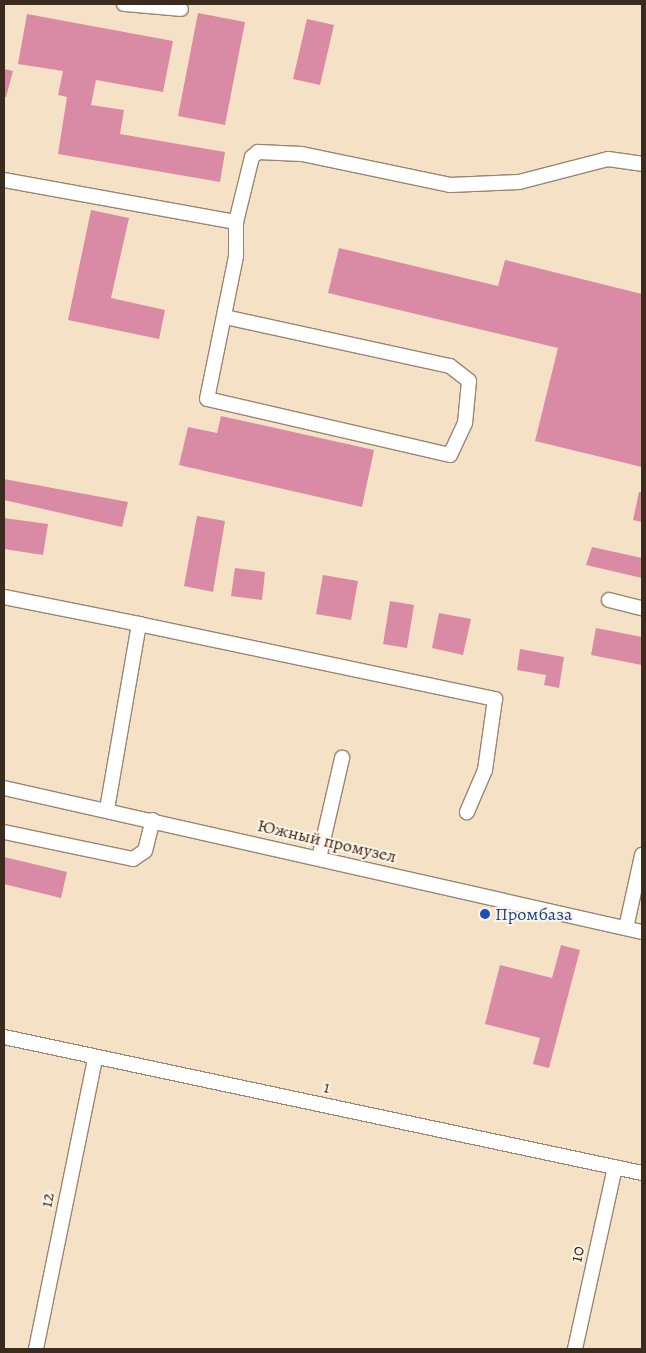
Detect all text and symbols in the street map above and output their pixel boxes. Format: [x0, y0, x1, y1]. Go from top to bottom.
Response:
street label: Южный промузел [255, 815, 399, 867]
place label: Промбаза [495, 903, 572, 925]
marker: Промбаза [479, 908, 491, 920]
street label: 1 [322, 1076, 332, 1098]
street label: 12 [35, 1191, 59, 1209]
street label: 10 [565, 1244, 589, 1264]

